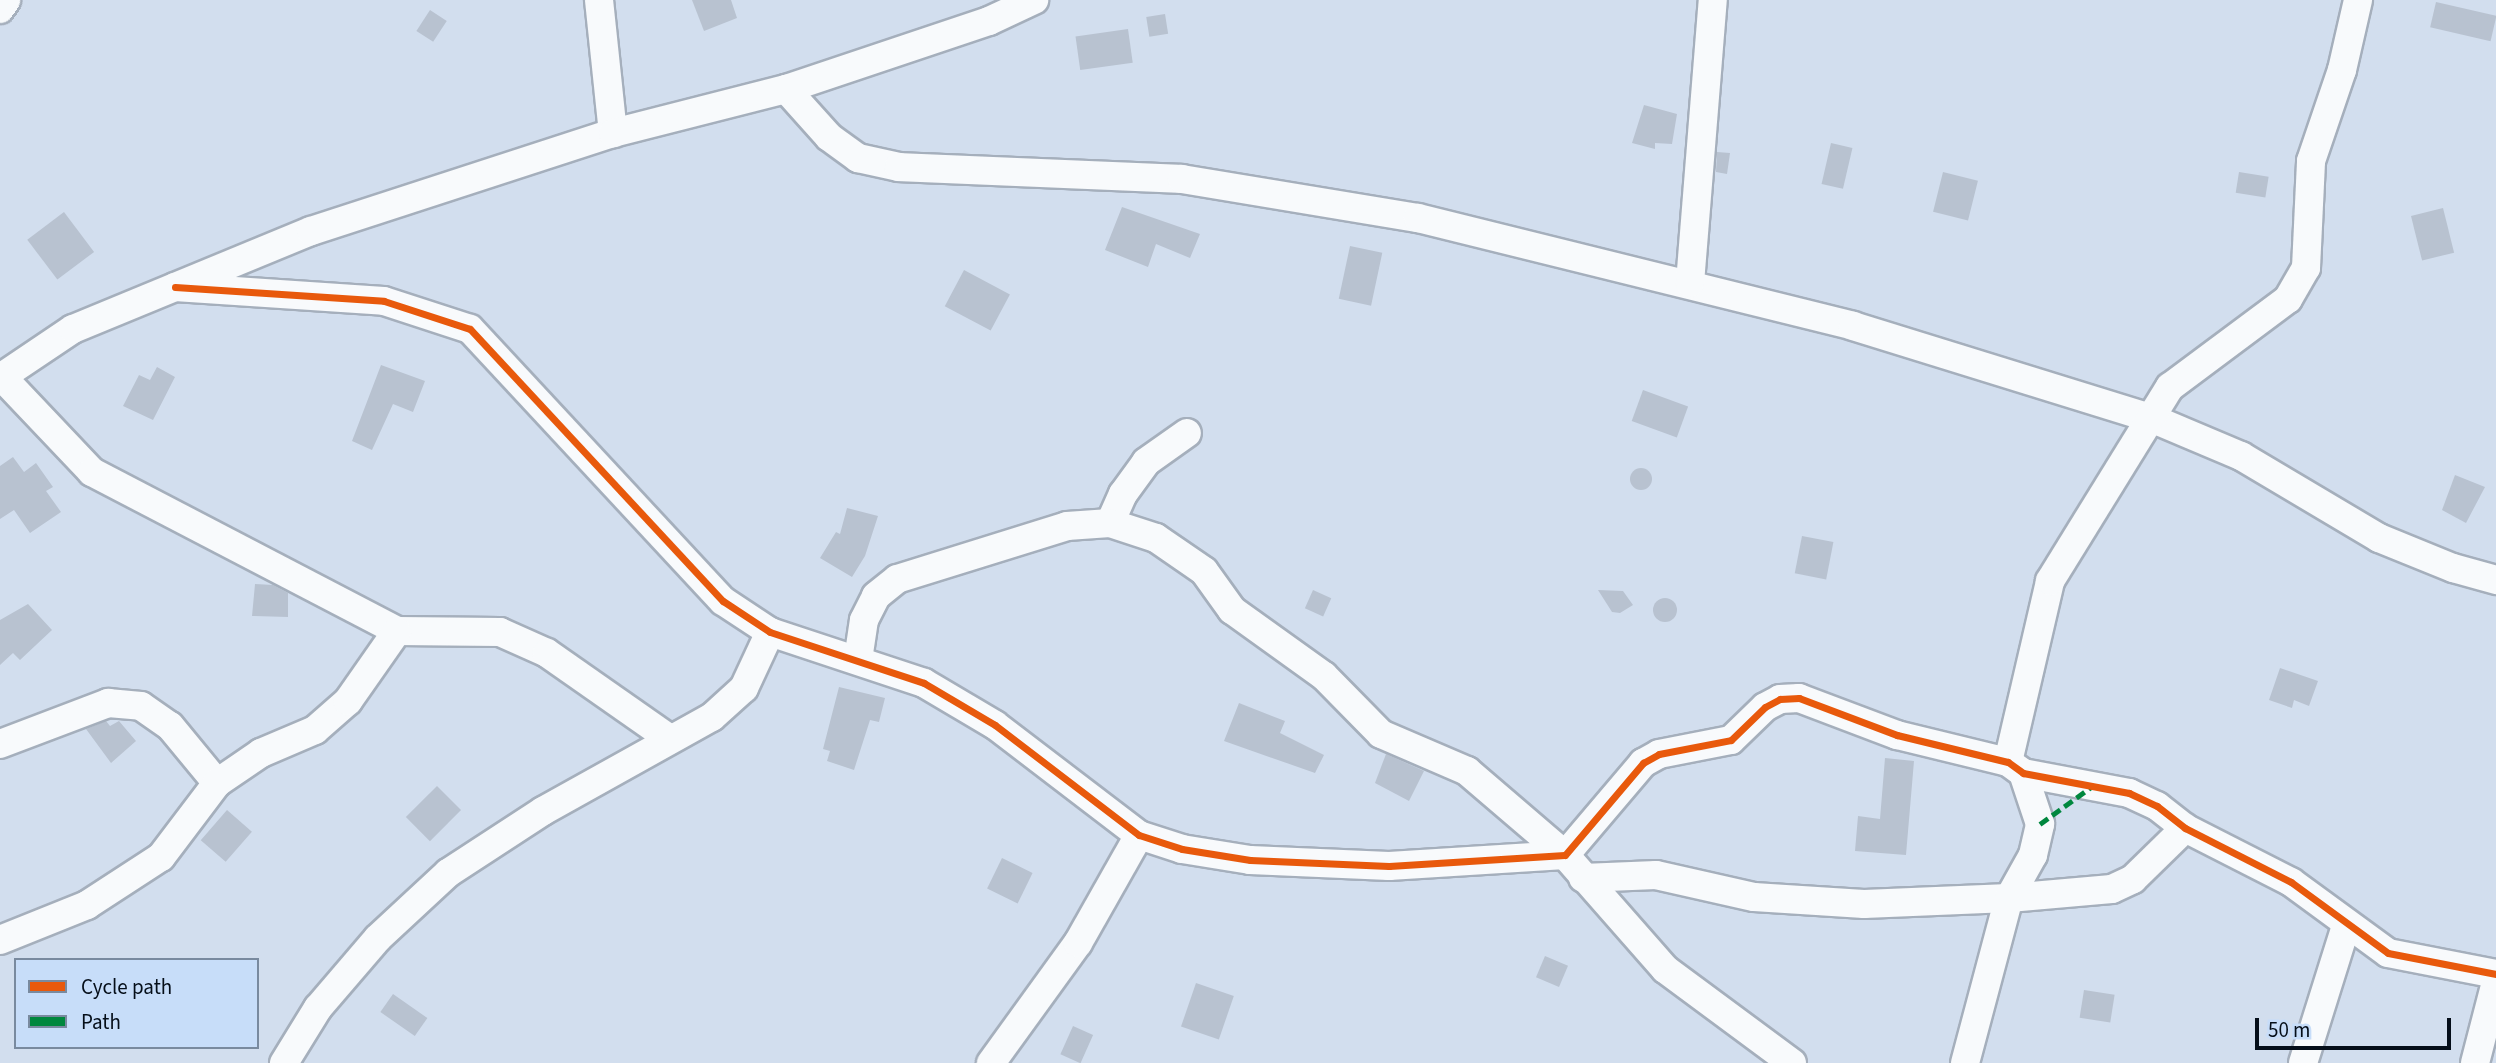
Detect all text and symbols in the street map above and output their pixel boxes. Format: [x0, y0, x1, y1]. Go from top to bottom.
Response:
legend [14, 958, 259, 1049]
text: Cycle path [81, 972, 172, 1002]
scale bar [2258, 1004, 2454, 1048]
text: Path [81, 1007, 121, 1037]
text: 50 m [2268, 1015, 2310, 1045]

